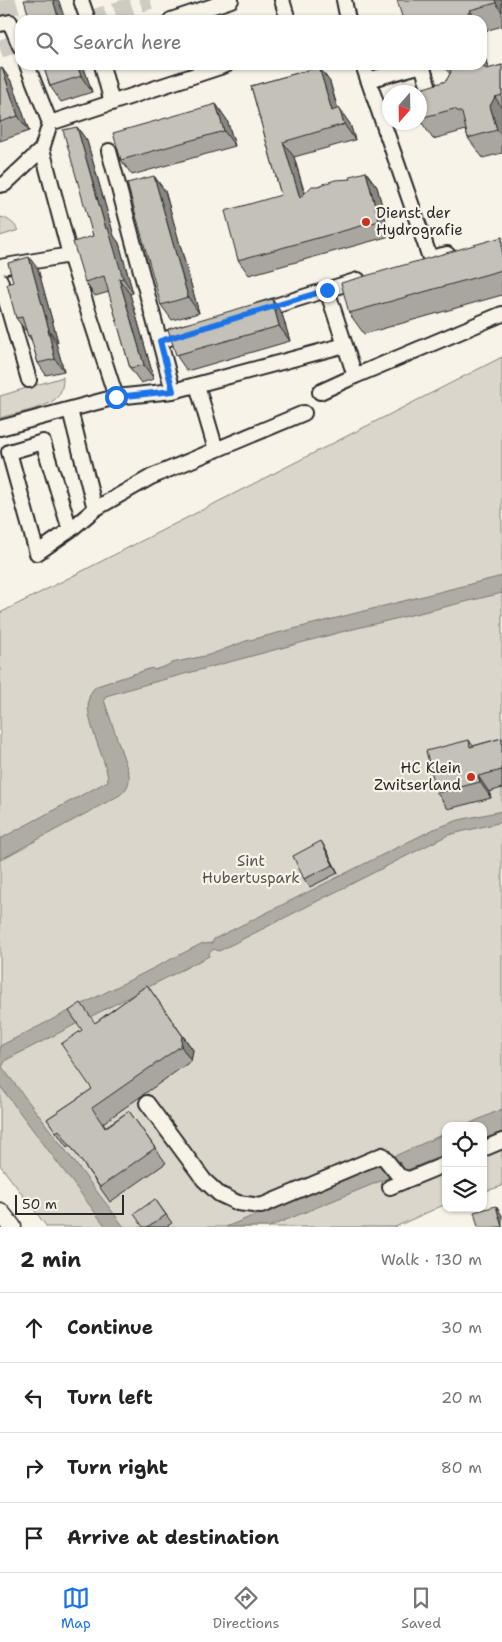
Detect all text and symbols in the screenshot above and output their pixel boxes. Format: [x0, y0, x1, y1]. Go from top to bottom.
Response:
search box [15, 15, 487, 70]
icon: search [33, 29, 61, 57]
text: Search here [73, 30, 182, 55]
north arrow [382, 85, 427, 130]
place label: Dienst der Hydrografie [376, 203, 463, 240]
marker: Dienst der Hydrografie [360, 216, 372, 228]
route end [316, 279, 339, 302]
route start [105, 386, 128, 409]
place label: HC Klein Zwitserland [374, 758, 461, 795]
marker: HC Klein Zwitserland [465, 771, 477, 783]
park label: Sint Hubertuspark [202, 851, 300, 888]
map controls [442, 1122, 487, 1212]
button: locate [442, 1122, 487, 1167]
button: layers [442, 1167, 487, 1212]
scale bar [15, 1192, 124, 1215]
text: 50 m [22, 1195, 57, 1213]
text: 2 min [20, 1246, 81, 1274]
text: Walk · 130 m [381, 1249, 482, 1270]
icon: ahead [20, 1314, 48, 1342]
text: Continue [67, 1315, 153, 1340]
text: 30 m [441, 1317, 482, 1338]
icon: left [20, 1384, 48, 1412]
text: Turn left [67, 1385, 153, 1410]
text: 20 m [441, 1387, 482, 1408]
icon: right [20, 1454, 48, 1482]
text: Turn right [67, 1455, 168, 1480]
text: 80 m [441, 1457, 482, 1478]
icon: arrive [20, 1524, 48, 1552]
text: Arrive at destination [67, 1525, 279, 1550]
tab: Map [61, 1584, 91, 1632]
tab: Directions [213, 1584, 279, 1632]
tab: Saved [401, 1584, 441, 1632]

